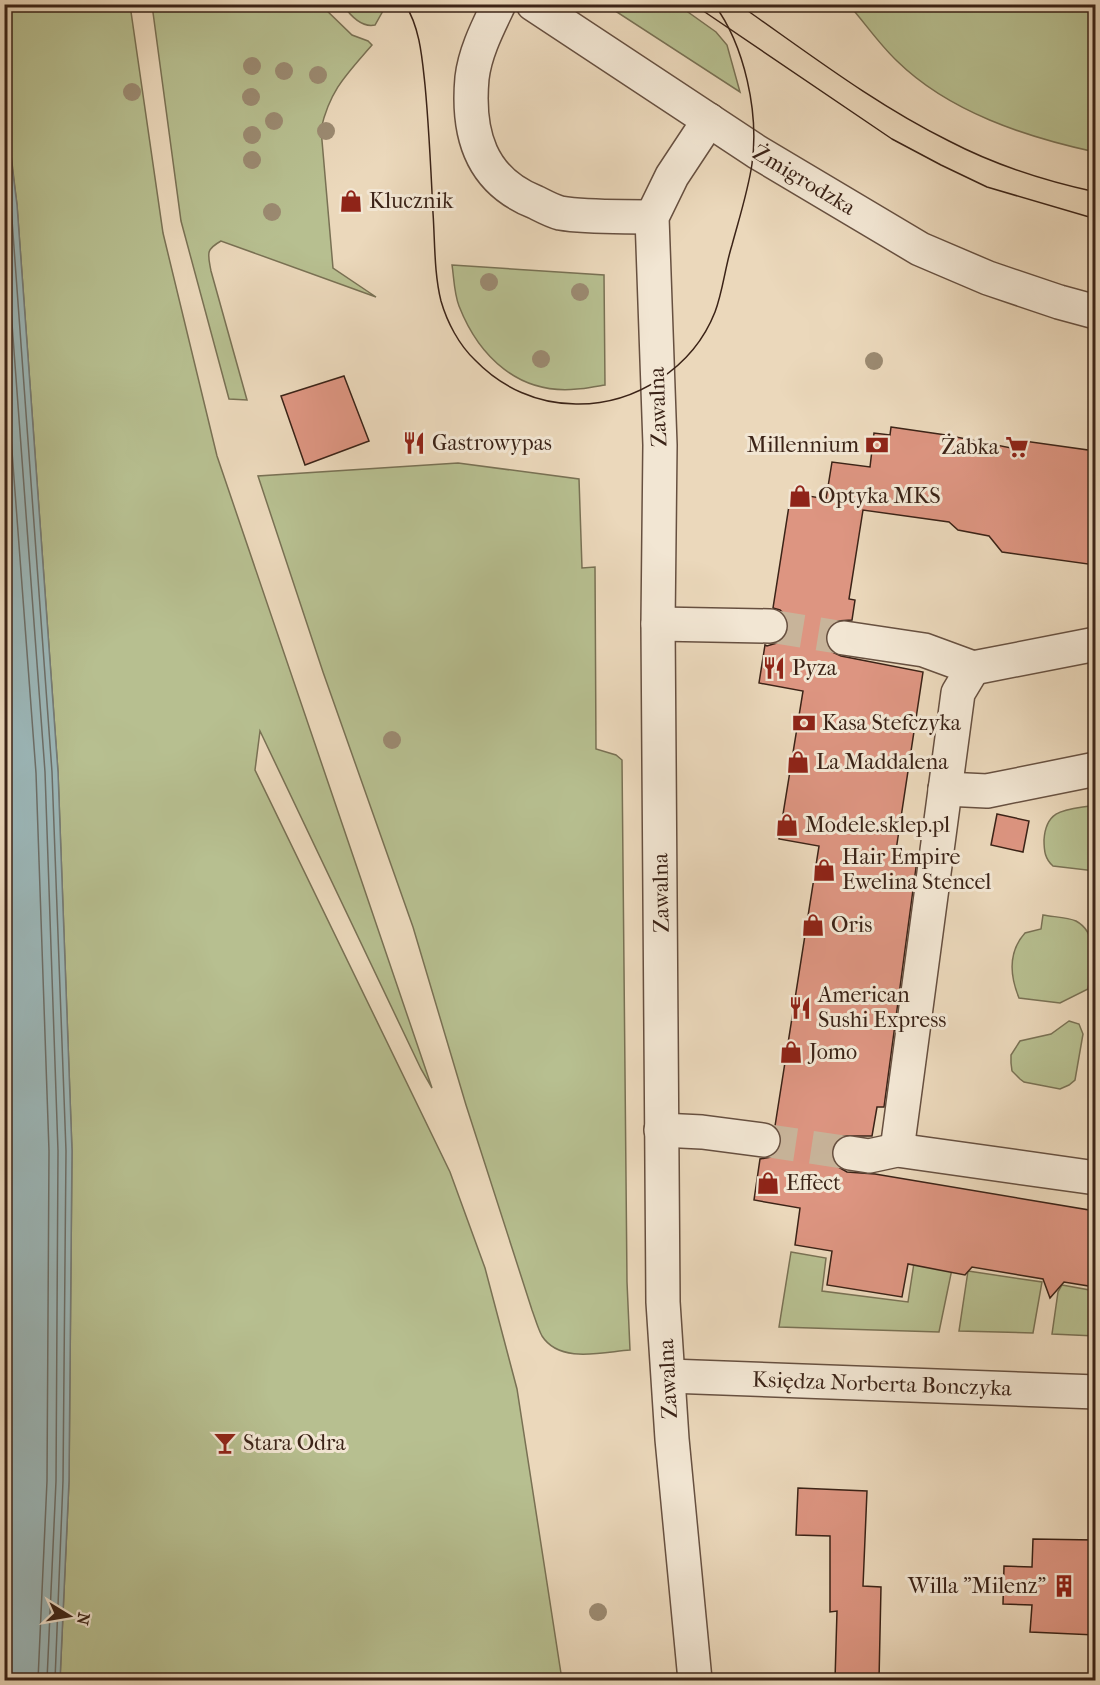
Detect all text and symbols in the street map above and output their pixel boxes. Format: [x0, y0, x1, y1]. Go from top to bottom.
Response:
street label: Żmigrodzka [748, 138, 861, 221]
shop icon: Klucznik [338, 188, 364, 214]
place label: Klucznik [369, 188, 454, 214]
street label: Zawalna [644, 366, 672, 447]
restaurant icon: Gastrowypas [401, 430, 427, 456]
place label: Gastrowypas [432, 430, 552, 456]
place label: Millennium [747, 432, 860, 458]
bank icon: Millennium [864, 432, 890, 458]
place label: Żabka [941, 433, 1000, 460]
supermarket icon: Żabka [1004, 434, 1030, 460]
shop icon: Optyka MKS [787, 483, 813, 509]
place label: Optyka MKS [818, 483, 941, 509]
restaurant icon: Pyza [761, 655, 787, 681]
place label: Pyza [792, 655, 838, 681]
bank icon: Kasa Stefczyka [791, 710, 817, 736]
place label: Kasa Stefczyka [822, 710, 962, 736]
shop icon: La Maddalena [785, 749, 811, 775]
place label: La Maddalena [816, 749, 949, 775]
shop icon: Modele.sklep.pl [774, 812, 800, 838]
place label: Modele.sklep.pl [805, 812, 950, 838]
place label: Hair Empire Ewelina Stencel [842, 844, 991, 895]
street label: Zawalna [647, 852, 675, 933]
shop icon: Hair Empire Ewelina Stencel [811, 857, 837, 883]
shop icon: Oris [800, 912, 826, 938]
place label: Oris [831, 912, 872, 938]
place label: American Sushi Express [817, 982, 946, 1033]
restaurant icon: American Sushi Express [787, 995, 813, 1021]
shop icon: Jomo [778, 1039, 804, 1065]
place label: Jomo [807, 1039, 857, 1065]
shop icon: Effect [755, 1170, 781, 1196]
place label: Effect [786, 1170, 841, 1196]
street label: Zawalna [653, 1338, 683, 1420]
street label: Księdza Norberta Bonczyka [752, 1366, 1013, 1402]
bar icon: Stara Odra [212, 1430, 238, 1456]
place label: Stara Odra [243, 1430, 346, 1456]
place label: Willa "Milenz" [907, 1573, 1046, 1599]
building icon: Willa "Milenz" [1051, 1573, 1077, 1599]
north arrow [39, 1586, 99, 1646]
text: N [73, 1611, 94, 1627]

